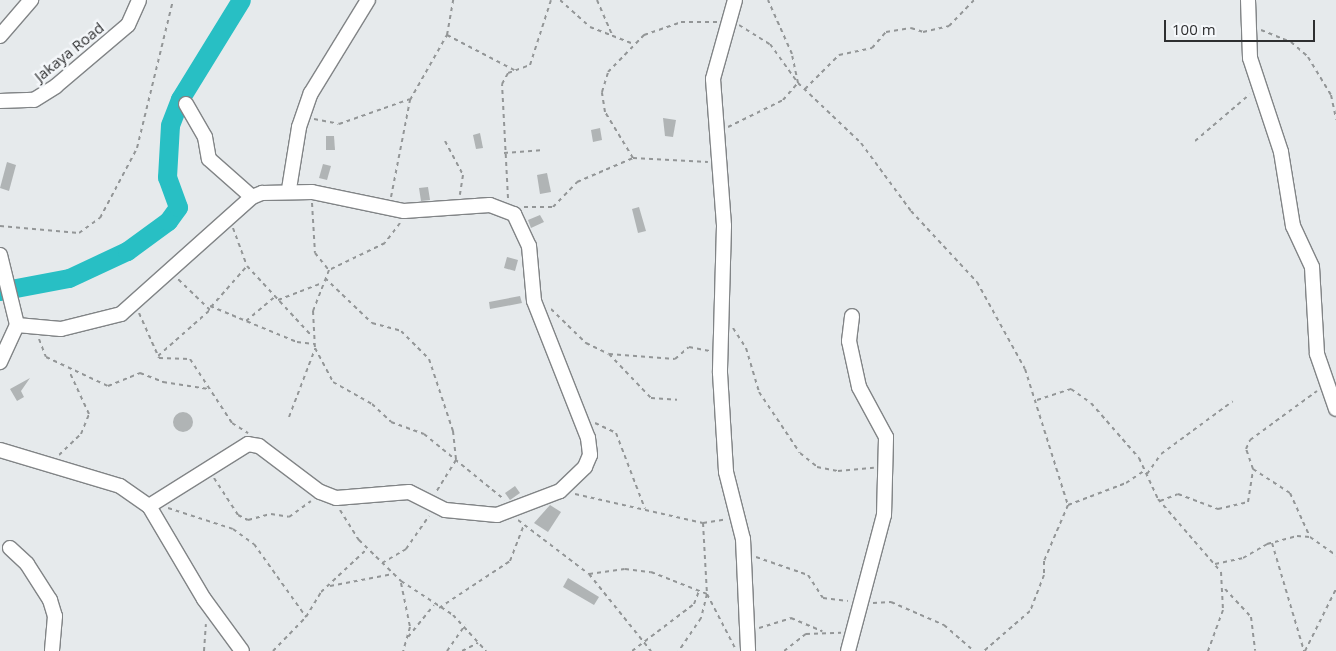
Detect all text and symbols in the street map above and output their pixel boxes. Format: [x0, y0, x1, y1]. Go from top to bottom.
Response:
scale bar [1166, 10, 1317, 42]
street label: Jakaya Road [31, 19, 107, 85]
text: 100 m [1172, 19, 1216, 39]

